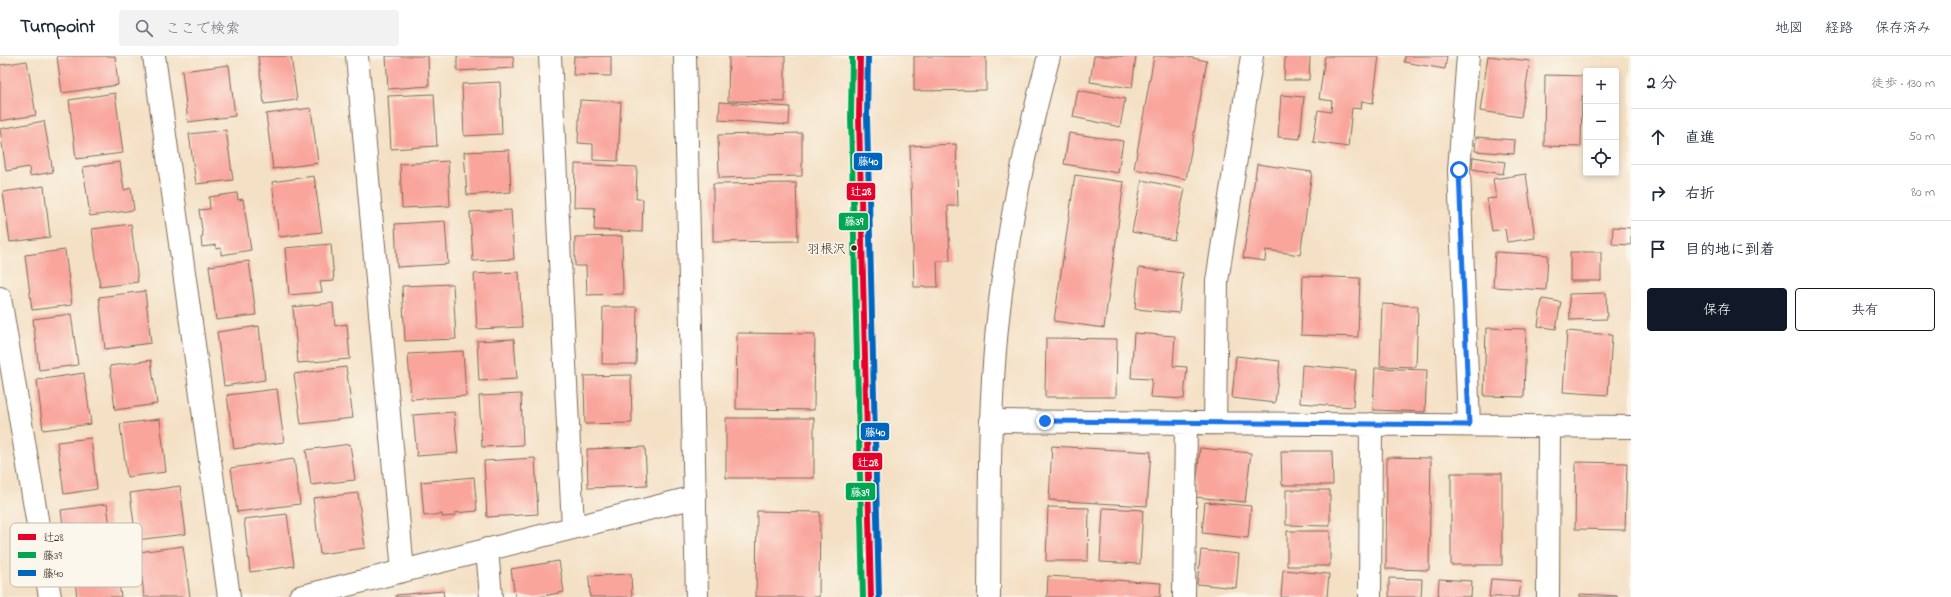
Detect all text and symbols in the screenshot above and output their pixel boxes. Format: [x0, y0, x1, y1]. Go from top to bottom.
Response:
search box [119, 10, 399, 46]
text: Turnpoint [20, 14, 95, 41]
icon: search [133, 17, 155, 39]
text: ここで検索 [165, 18, 240, 40]
text: 地図 [1775, 18, 1803, 39]
text: 経路 [1825, 18, 1853, 39]
text: 保存済み [1875, 18, 1931, 39]
map controls [1583, 68, 1619, 176]
button: + [1583, 68, 1619, 104]
text: 2 分 [1647, 71, 1677, 96]
text: 徒歩 · 130 m [1871, 74, 1935, 93]
button: − [1583, 104, 1619, 140]
icon: ahead [1647, 126, 1669, 148]
text: 直進 [1685, 127, 1715, 149]
text: 50 m [1909, 127, 1935, 146]
button: locate [1583, 140, 1619, 176]
line badge: 藤40 [853, 152, 883, 171]
text: 藤40 [858, 154, 878, 170]
route start [1450, 161, 1468, 179]
line badge: 辻28 [846, 182, 876, 201]
icon: right [1647, 182, 1669, 204]
text: 右折 [1685, 183, 1715, 205]
text: 80 m [1911, 183, 1935, 202]
text: 辻28 [851, 184, 872, 200]
line badge: 藤39 [838, 212, 869, 231]
text: 藤39 [845, 214, 864, 230]
icon: arrive [1647, 238, 1669, 260]
text: 目的地に到着 [1685, 239, 1775, 261]
place label: 羽根沢 [807, 240, 846, 259]
marker: 羽根沢 [849, 243, 859, 253]
button: 保存 [1647, 288, 1787, 331]
button: 共有 [1795, 288, 1935, 331]
route end [1036, 412, 1054, 430]
line badge: 藤40 [860, 422, 890, 441]
text: 藤40 [865, 425, 885, 441]
line badge: 辻28 [852, 452, 883, 471]
text: 辻28 [858, 455, 879, 471]
line badge: 藤39 [845, 482, 876, 501]
text: 藤39 [851, 485, 870, 501]
legend [10, 523, 142, 587]
text: 辻28 [43, 530, 64, 546]
text: 藤39 [43, 548, 63, 564]
text: 藤40 [43, 566, 64, 582]

